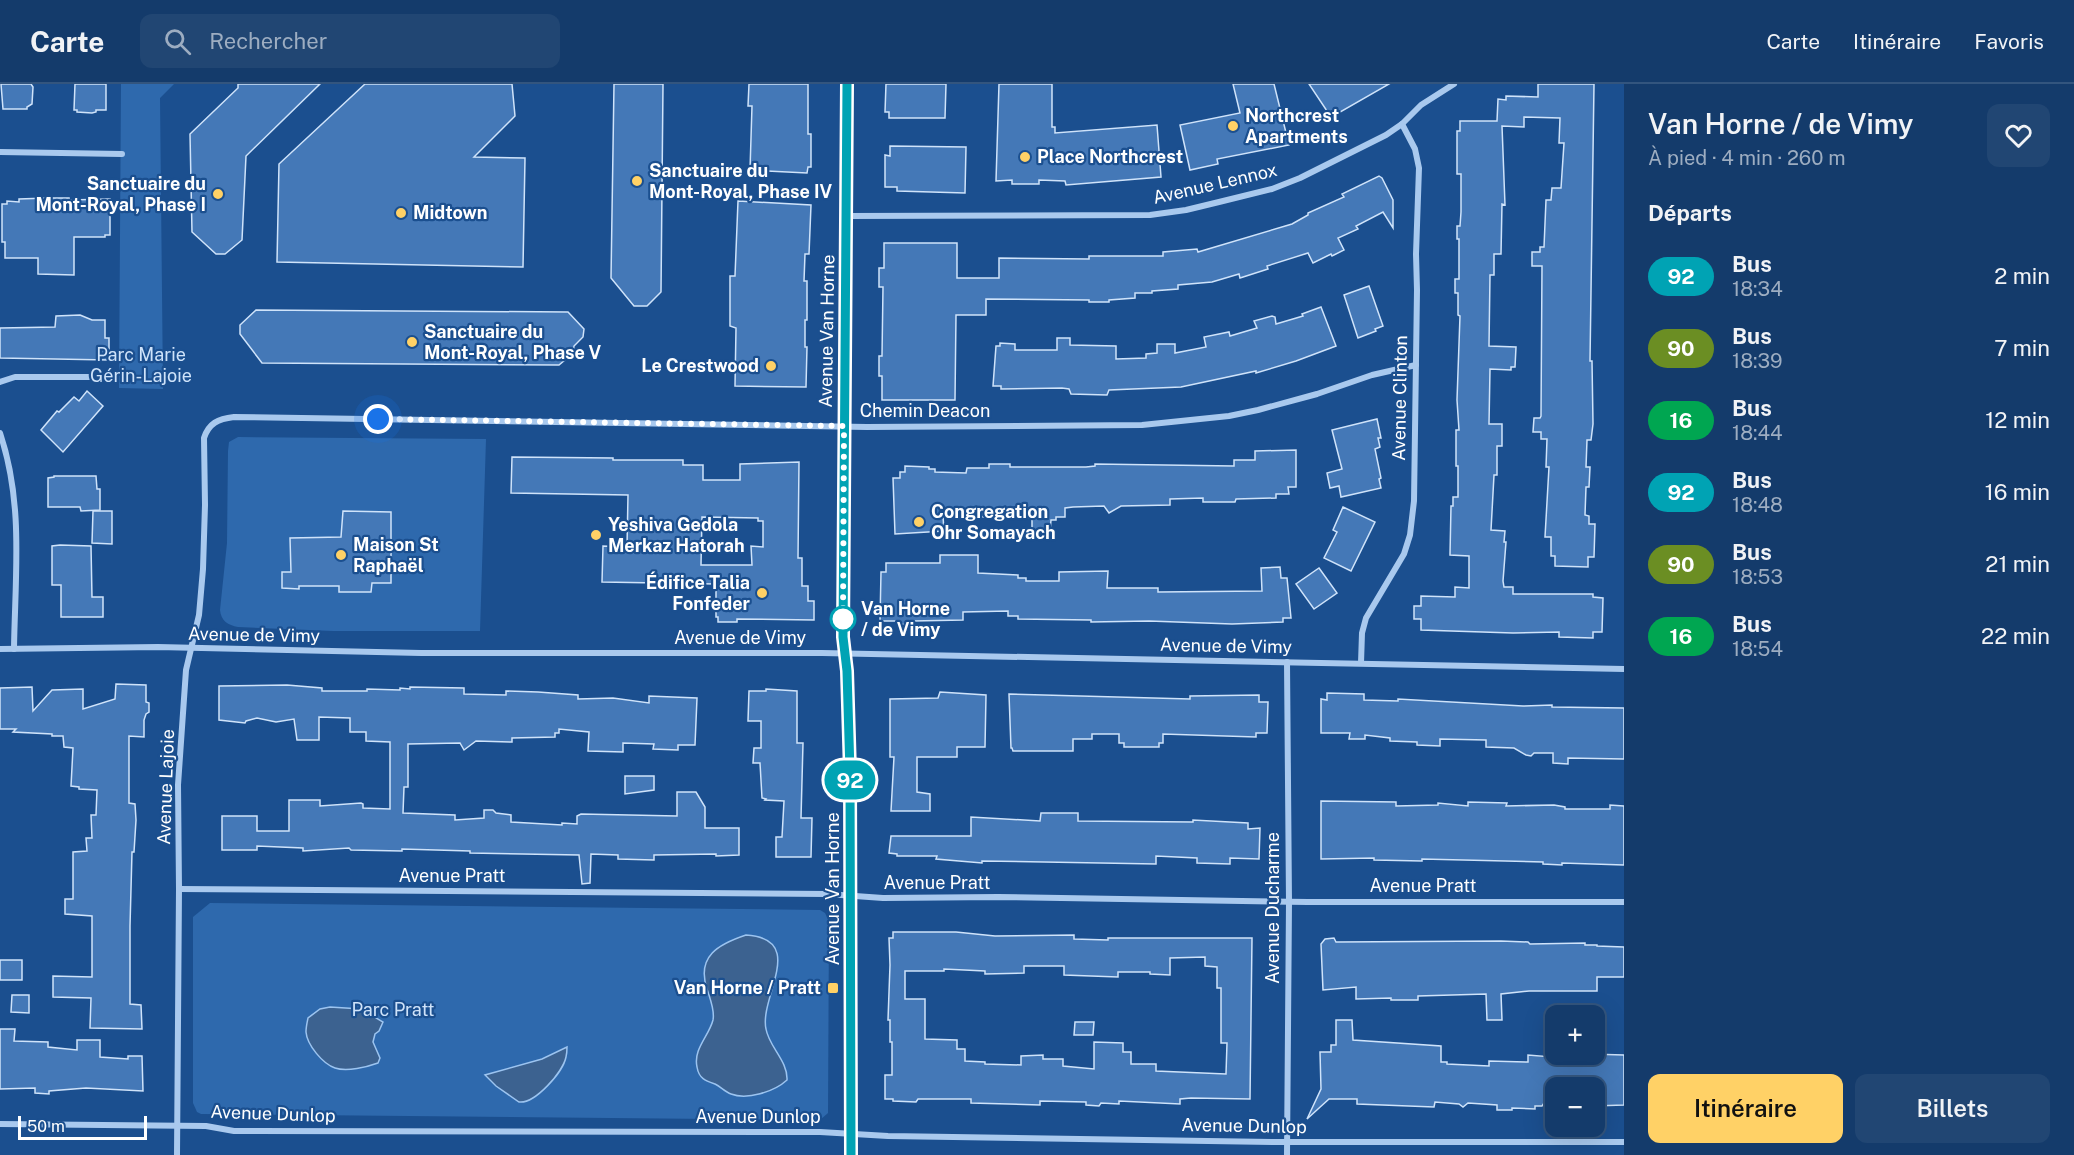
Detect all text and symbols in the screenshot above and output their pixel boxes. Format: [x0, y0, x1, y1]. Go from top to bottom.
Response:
search box [140, 14, 560, 68]
text: Carte [30, 25, 104, 58]
icon: search [161, 25, 194, 58]
text: Rechercher [209, 28, 327, 54]
text: Carte [1766, 29, 1820, 54]
text: Itinéraire [1853, 29, 1941, 54]
text: Favoris [1974, 29, 2044, 54]
button: heart [1987, 104, 2050, 167]
place label: Northcrest Apartments [1245, 105, 1348, 147]
text: Van Horne / de Vimy [1648, 107, 1913, 140]
marker: Northcrest Apartments [1226, 119, 1240, 133]
place label: Place Northcrest [1037, 146, 1183, 167]
text: À pied · 4 min · 260 m [1648, 146, 1846, 170]
marker: Place Northcrest [1018, 150, 1032, 164]
street label: Avenue Lennox [1151, 159, 1279, 208]
place label: Sanctuaire du Mont-Royal, Phase IV [649, 160, 832, 202]
place label: Sanctuaire du Mont-Royal, Phase I [36, 173, 206, 215]
marker: Sanctuaire du Mont-Royal, Phase IV [630, 174, 644, 188]
marker: Sanctuaire du Mont-Royal, Phase I [211, 187, 225, 201]
text: Départs [1648, 200, 1732, 226]
place label: Midtown [413, 202, 487, 223]
marker: Midtown [394, 206, 408, 220]
text: Bus [1732, 251, 1772, 277]
street label: Avenue Van Horne [815, 254, 838, 408]
text: 2 min [1994, 263, 2050, 289]
text: 92 [1667, 264, 1695, 289]
text: 18:34 [1732, 277, 1783, 301]
place label: Sanctuaire du Mont-Royal, Phase V [424, 321, 602, 363]
text: Bus [1732, 323, 1772, 349]
marker: Sanctuaire du Mont-Royal, Phase V [405, 335, 419, 349]
street label: Avenue Clinton [1388, 335, 1411, 461]
text: 7 min [1994, 335, 2050, 361]
text: 90 [1667, 336, 1695, 361]
park label: Parc Marie Gérin-Lajoie [90, 344, 192, 386]
text: 18:39 [1732, 349, 1783, 373]
place label: Le Crestwood [641, 355, 759, 376]
marker: Le Crestwood [764, 359, 778, 373]
text: Bus [1732, 395, 1772, 421]
street label: Chemin Deacon [860, 400, 990, 421]
your location [363, 404, 393, 434]
text: 12 min [1985, 407, 2050, 433]
text: 16 [1670, 408, 1692, 433]
text: 18:44 [1732, 421, 1783, 445]
text: Bus [1732, 467, 1772, 493]
text: 16 min [1985, 479, 2050, 505]
text: 92 [1667, 480, 1695, 505]
text: 18:48 [1732, 493, 1783, 517]
place label: Congregation Ohr Somayach [931, 501, 1056, 543]
place label: Yeshiva Gedola Merkaz Hatorah [608, 514, 745, 556]
marker: Congregation Ohr Somayach [912, 515, 926, 529]
marker: Yeshiva Gedola Merkaz Hatorah [589, 528, 603, 542]
place label: Maison St Raphaël [353, 534, 439, 576]
text: Bus [1732, 539, 1772, 565]
marker: Maison St Raphaël [334, 548, 348, 562]
text: 21 min [1985, 551, 2050, 577]
text: 90 [1667, 552, 1695, 577]
text: 18:53 [1732, 565, 1783, 589]
place label: Édifice Talia Fonfeder [646, 571, 751, 614]
marker: Édifice Talia Fonfeder [755, 586, 769, 600]
place label: Van Horne / de Vimy [861, 598, 950, 640]
marker: Van Horne / de Vimy [830, 606, 856, 632]
text: Bus [1732, 611, 1772, 637]
street label: Avenue de Vimy [188, 623, 321, 646]
text: 22 min [1981, 623, 2050, 649]
text: 16 [1670, 624, 1692, 649]
street label: Avenue de Vimy [674, 627, 806, 648]
street label: Avenue de Vimy [1160, 634, 1293, 657]
text: 18:54 [1732, 637, 1783, 661]
street label: Avenue Lajoie [153, 729, 178, 845]
line badge: 92 [823, 760, 877, 800]
text: 92 [836, 768, 864, 793]
street label: Avenue Van Horne [822, 812, 843, 966]
street label: Avenue Ducharme [1262, 832, 1283, 984]
street label: Avenue Pratt [399, 865, 505, 886]
street label: Avenue Pratt [884, 872, 990, 893]
street label: Avenue Pratt [1370, 875, 1476, 896]
place label: Van Horne / Pratt [674, 977, 821, 998]
marker: Van Horne / Pratt [826, 981, 840, 995]
park label: Parc Pratt [351, 999, 435, 1020]
map controls [1545, 1005, 1605, 1137]
button: + [1545, 1005, 1605, 1065]
button: Itinéraire [1648, 1074, 1843, 1143]
button: Billets [1855, 1074, 2050, 1143]
button: − [1545, 1077, 1605, 1137]
street label: Avenue Dunlop [210, 1101, 336, 1126]
street label: Avenue Dunlop [695, 1106, 821, 1127]
scale bar [18, 1113, 147, 1140]
street label: Avenue Dunlop [1181, 1114, 1307, 1137]
text: 50 m [27, 1117, 65, 1136]

